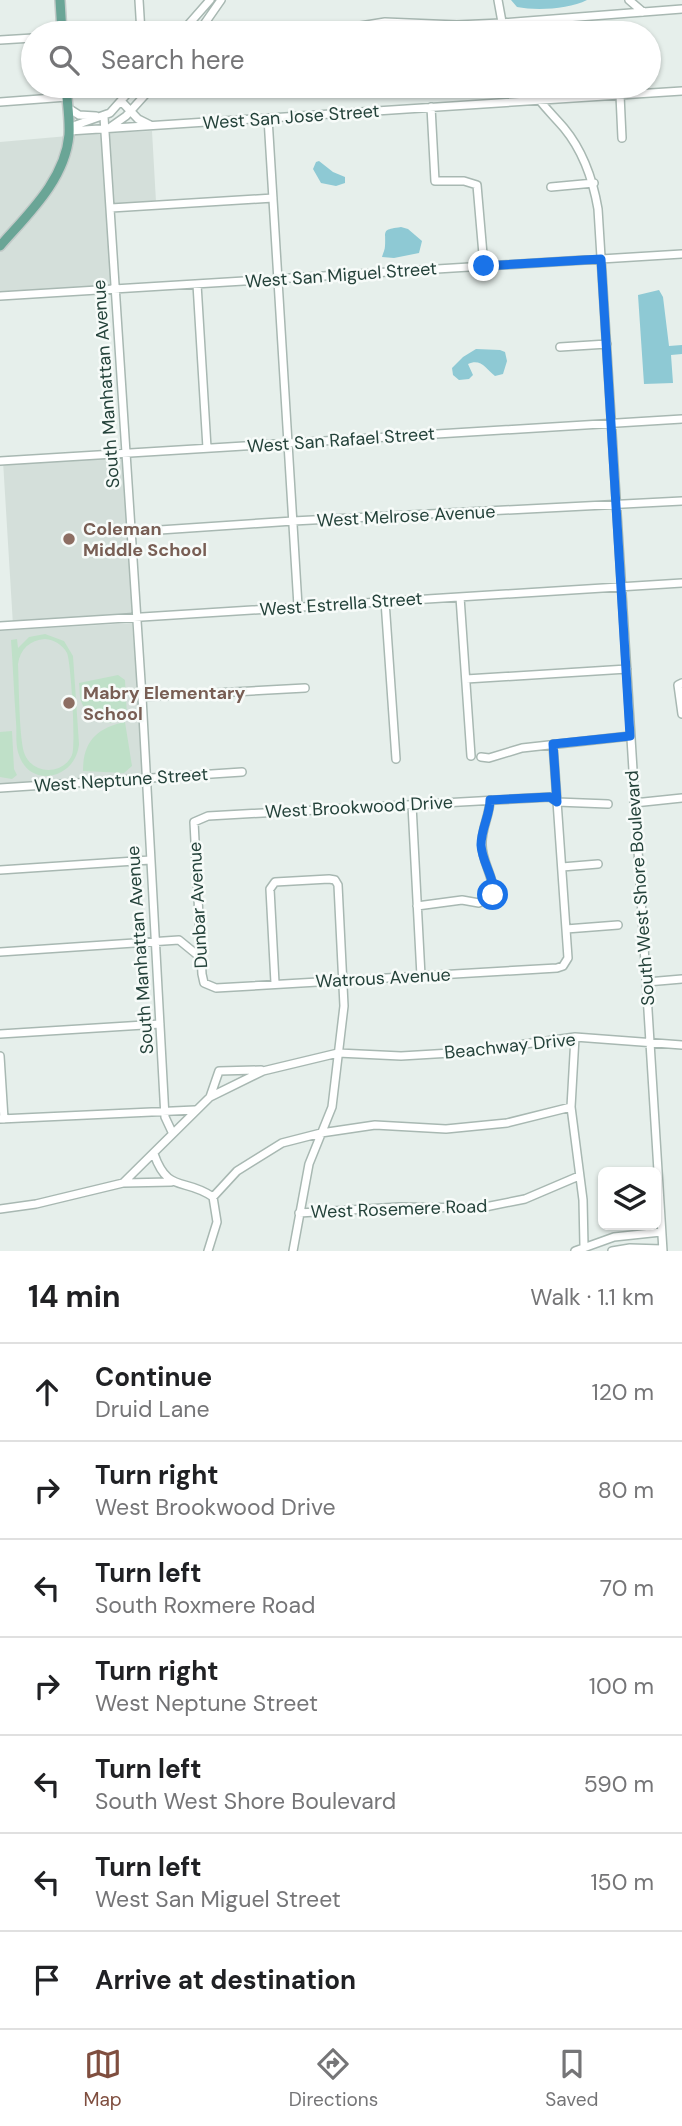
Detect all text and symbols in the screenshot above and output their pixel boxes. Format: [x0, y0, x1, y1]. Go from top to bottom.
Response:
search box [21, 21, 661, 98]
icon: search [45, 41, 83, 79]
text: Search here [101, 43, 244, 77]
street label: West San Jose Street [202, 99, 380, 135]
route end [468, 250, 499, 281]
street label: West San Miguel Street [244, 256, 438, 294]
street label: South Manhattan Avenue [87, 279, 125, 489]
street label: West San Rafael Street [246, 421, 436, 459]
street label: West Melrose Avenue [316, 499, 496, 533]
place label: Coleman Middle School [83, 517, 207, 562]
marker: Coleman Middle School [61, 531, 77, 547]
street label: West Estrella Street [259, 586, 423, 622]
place label: Mabry Elementary School [83, 681, 245, 726]
marker: Mabry Elementary School [61, 695, 77, 711]
street label: West Neptune Street [33, 762, 209, 798]
street label: South West Shore Boulevard [620, 770, 660, 1006]
street label: West Brookwood Drive [264, 790, 454, 824]
street label: Dunbar Avenue [183, 841, 213, 969]
street label: South Manhattan Avenue [121, 845, 159, 1055]
route start [477, 879, 508, 910]
street label: Watrous Avenue [315, 962, 451, 994]
street label: Beachway Drive [443, 1027, 577, 1065]
map controls [598, 1167, 661, 1230]
button: layers [598, 1167, 661, 1230]
street label: West Rosemere Road [310, 1194, 488, 1224]
text: 14 min [28, 1277, 120, 1316]
text: Walk · 1.1 km [530, 1282, 654, 1312]
text: Continue [95, 1360, 212, 1394]
icon: ahead [28, 1373, 66, 1411]
text: 120 m [591, 1377, 654, 1407]
text: Druid Lane [95, 1394, 209, 1424]
text: Turn right [95, 1458, 219, 1492]
icon: right [28, 1471, 66, 1509]
text: 80 m [598, 1475, 654, 1505]
text: West Brookwood Drive [95, 1492, 336, 1522]
text: Turn left [95, 1556, 202, 1590]
icon: left [28, 1569, 66, 1607]
text: 70 m [600, 1573, 654, 1603]
text: South Roxmere Road [95, 1590, 315, 1620]
text: Turn right [95, 1654, 219, 1688]
icon: right [28, 1667, 66, 1705]
text: 100 m [589, 1671, 654, 1701]
text: West Neptune Street [95, 1688, 318, 1718]
text: Turn left [95, 1752, 202, 1786]
icon: left [28, 1765, 66, 1803]
text: 590 m [584, 1769, 654, 1799]
text: South West Shore Boulevard [95, 1786, 396, 1816]
text: Turn left [95, 1850, 202, 1884]
icon: left [28, 1863, 66, 1901]
text: 150 m [590, 1867, 654, 1897]
text: West San Miguel Street [95, 1884, 341, 1914]
icon: arrive [28, 1961, 66, 1999]
text: Arrive at destination [95, 1963, 356, 1997]
tab: Map [84, 2045, 122, 2112]
tab: Directions [289, 2045, 378, 2112]
tab: Saved [545, 2045, 598, 2112]

